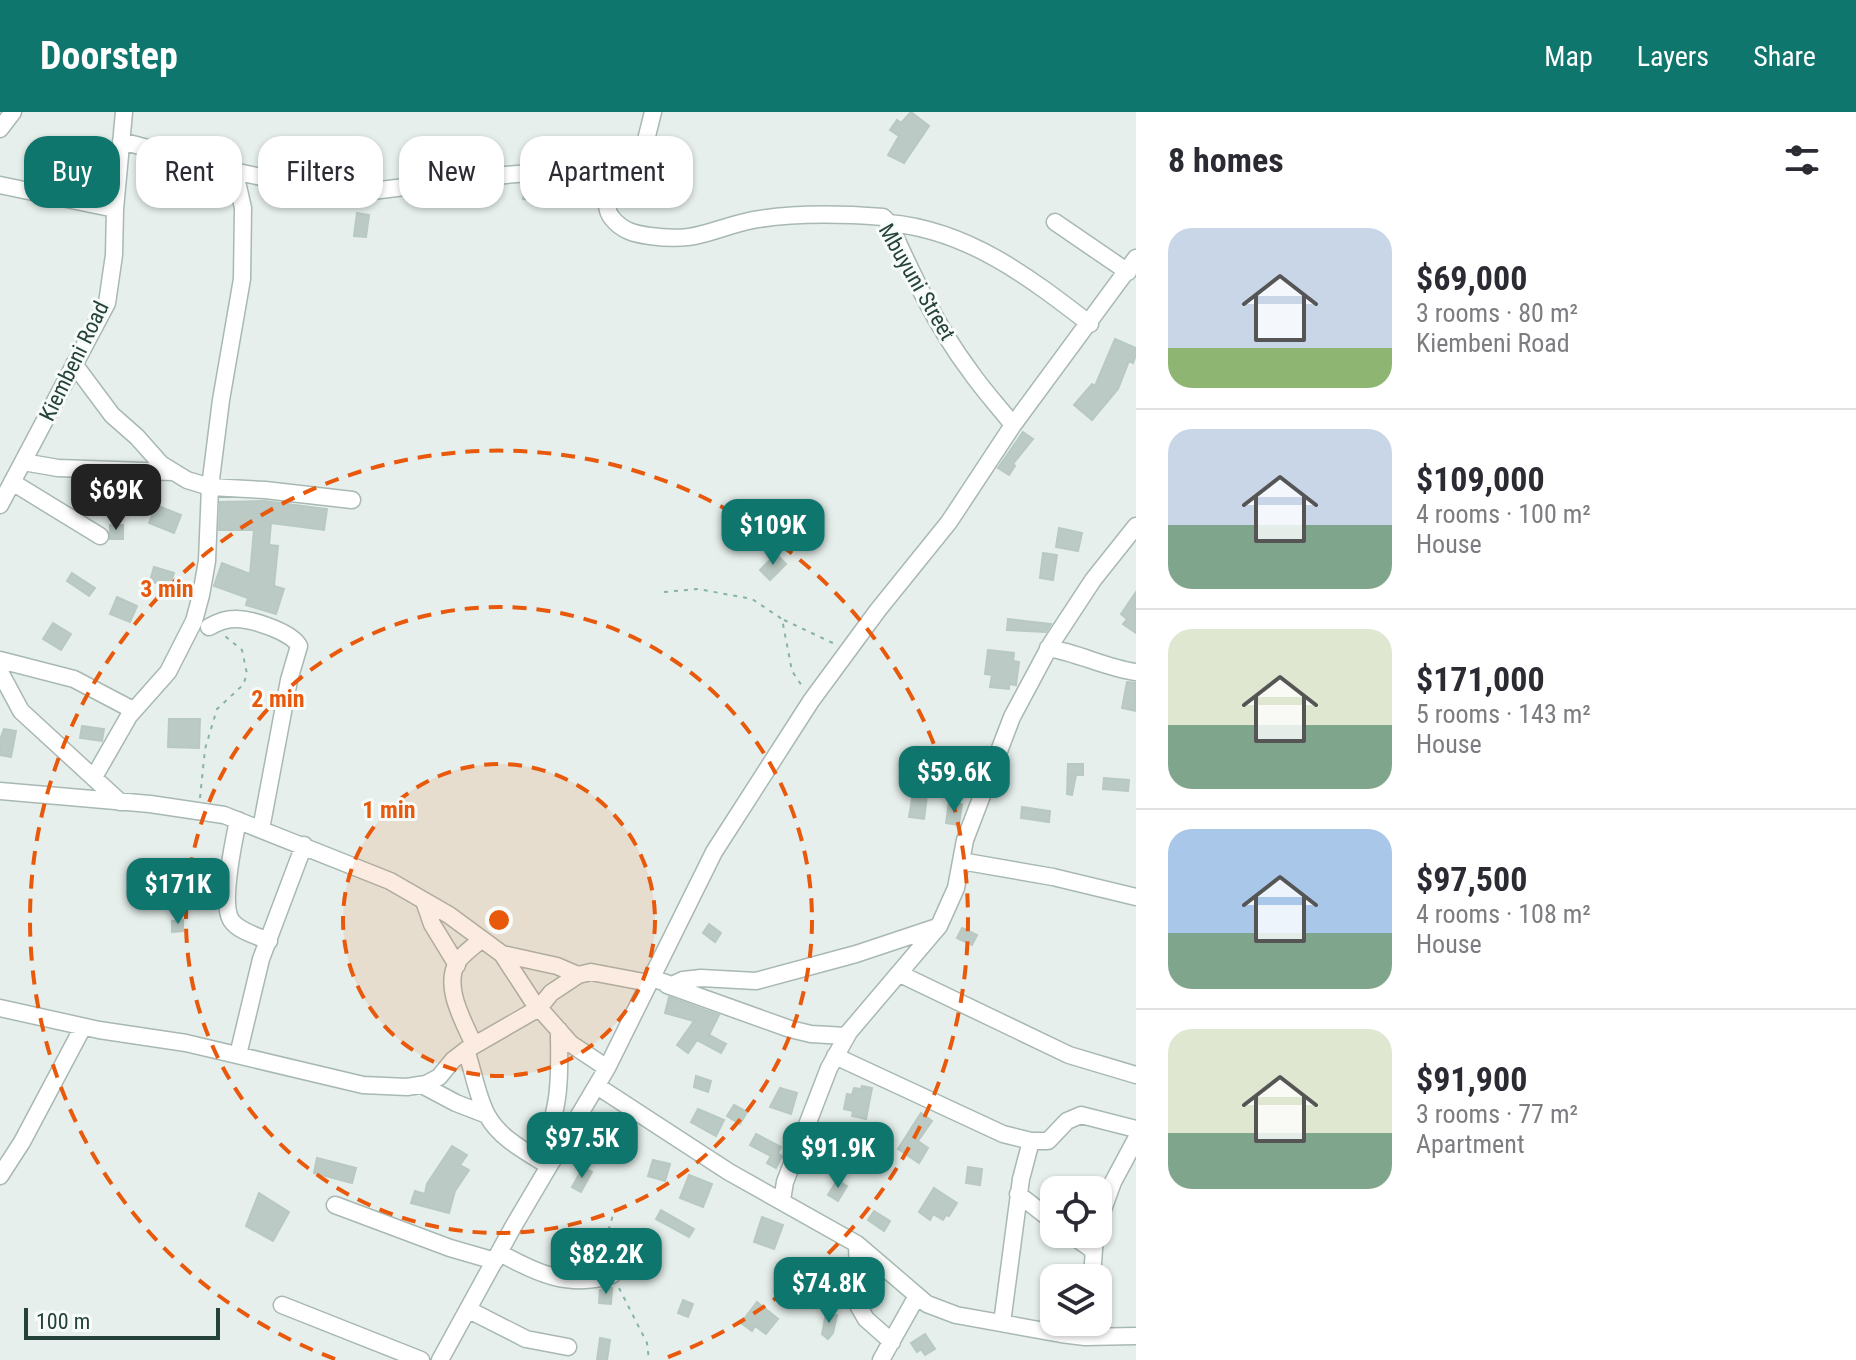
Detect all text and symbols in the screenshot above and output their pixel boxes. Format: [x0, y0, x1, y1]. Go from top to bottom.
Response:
text: Doorstep [40, 34, 178, 78]
text: Map [1544, 40, 1593, 73]
text: Layers [1637, 40, 1709, 73]
text: Share [1753, 40, 1816, 73]
chip: Buy [24, 136, 120, 208]
chip: Rent [136, 136, 242, 208]
chip: Filters [258, 136, 383, 208]
chip: New [399, 136, 504, 208]
chip: Apartment [520, 136, 693, 208]
icon: filters [1780, 138, 1824, 182]
text: 8 homes [1168, 140, 1284, 180]
street label: Mbuyuni Street [874, 219, 960, 345]
text: $69,000 [1416, 258, 1527, 298]
icon: home [1232, 260, 1328, 356]
street label: Kiembeni Road [34, 297, 114, 425]
text: 3 rooms · 80 m² [1416, 298, 1578, 328]
text: Kiembeni Road [1416, 328, 1570, 358]
text: $109,000 [1416, 459, 1545, 499]
icon: home [1232, 461, 1328, 557]
pin: $69K [69, 464, 163, 532]
text: $69K [89, 475, 143, 505]
pin: $109K [717, 499, 829, 567]
text: 4 rooms · 100 m² [1416, 499, 1591, 529]
text: $109K [740, 510, 806, 540]
text: House [1416, 529, 1482, 559]
text: 3 min [140, 575, 194, 603]
text: $171,000 [1416, 659, 1545, 699]
icon: home [1232, 661, 1328, 757]
text: 2 min [251, 685, 305, 713]
text: 5 rooms · 143 m² [1416, 699, 1591, 729]
text: House [1416, 729, 1482, 759]
pin: $59.6K [889, 746, 1019, 814]
text: $59.6K [917, 757, 991, 787]
text: 1 min [362, 796, 416, 824]
pin: $171K [122, 858, 234, 926]
text: $97,500 [1416, 859, 1527, 899]
icon: home [1232, 861, 1328, 957]
text: $171K [145, 869, 211, 899]
text: 4 rooms · 108 m² [1416, 899, 1591, 929]
centre of rings [485, 906, 513, 934]
text: House [1416, 929, 1482, 959]
text: $91,900 [1416, 1059, 1527, 1099]
icon: home [1232, 1061, 1328, 1157]
text: 3 rooms · 77 m² [1416, 1099, 1578, 1129]
pin: $97.5K [517, 1112, 647, 1180]
pin: $91.9K [773, 1122, 903, 1190]
text: $97.5K [545, 1123, 619, 1153]
text: Apartment [1416, 1129, 1525, 1159]
text: $91.9K [801, 1133, 875, 1163]
map controls [1040, 1176, 1112, 1336]
button: locate [1040, 1176, 1112, 1248]
pin: $82.2K [541, 1228, 671, 1296]
text: $82.2K [569, 1239, 643, 1269]
pin: $74.8K [764, 1257, 894, 1325]
button: layers [1040, 1264, 1112, 1336]
text: $74.8K [792, 1268, 866, 1298]
scale bar [24, 1304, 220, 1340]
text: 100 m [36, 1309, 90, 1334]

